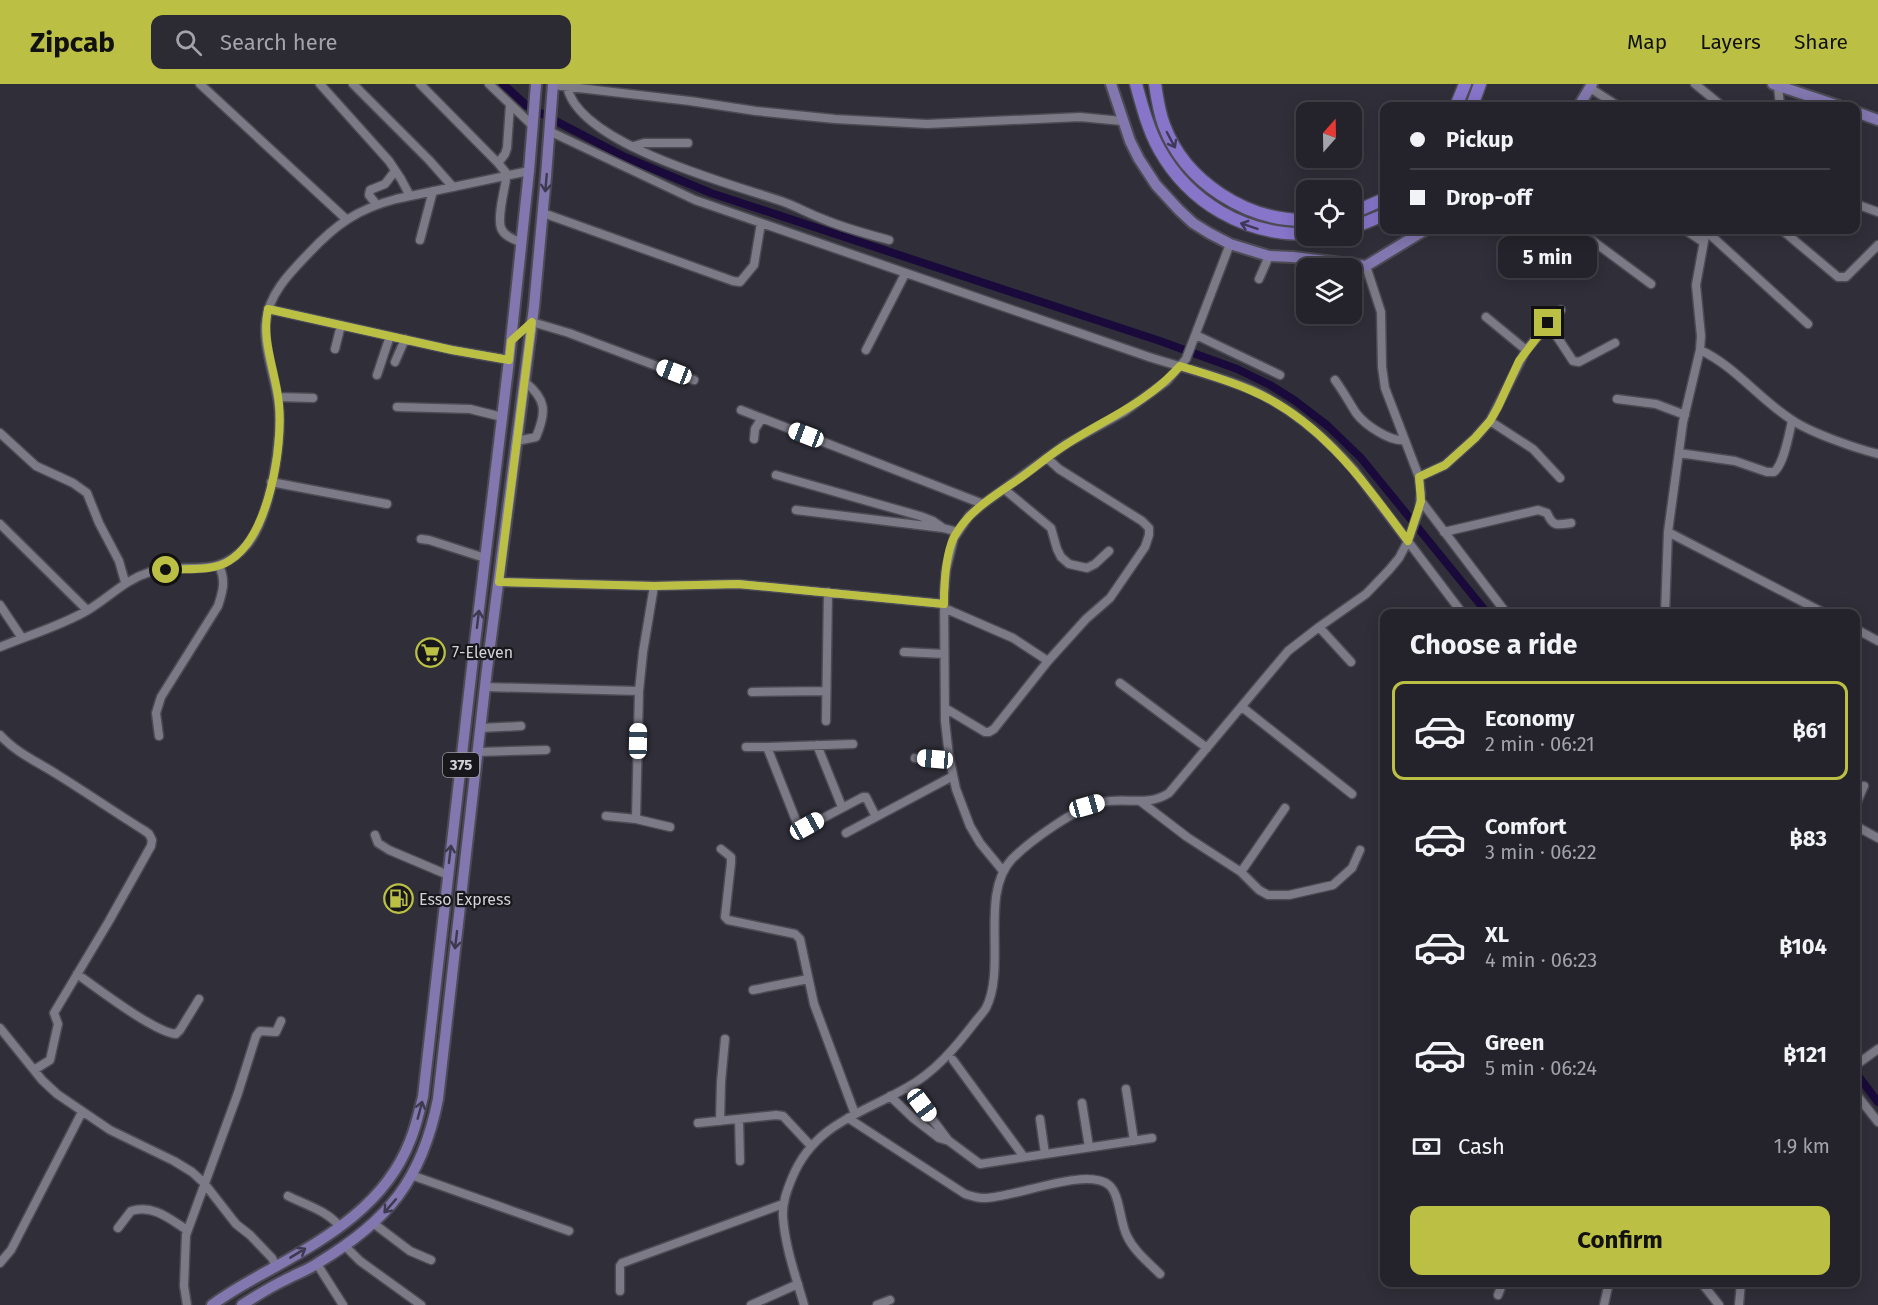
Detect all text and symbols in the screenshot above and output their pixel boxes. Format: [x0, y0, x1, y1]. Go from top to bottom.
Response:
search box [151, 15, 571, 69]
text: Zipcab [30, 26, 115, 59]
icon: search [172, 26, 205, 59]
text: Search here [220, 29, 338, 56]
text: Map [1627, 29, 1667, 55]
text: Layers [1700, 29, 1761, 55]
text: Share [1794, 29, 1848, 55]
north arrow [1296, 102, 1362, 168]
map controls [1296, 102, 1362, 324]
text: Pickup [1446, 126, 1514, 153]
one-way arrow [1166, 130, 1177, 148]
one-way arrow [540, 172, 551, 192]
button: locate [1296, 180, 1362, 246]
text: Drop-off [1446, 184, 1532, 211]
one-way arrow [1240, 219, 1259, 230]
callout: 5 min [1498, 236, 1598, 278]
text: 5 min [1523, 245, 1572, 269]
button: layers [1296, 258, 1362, 324]
route end [1534, 309, 1561, 336]
car [654, 357, 694, 387]
car [786, 420, 826, 450]
route start [152, 556, 179, 583]
one-way arrow [472, 609, 483, 629]
text: Choose a ride [1410, 629, 1577, 661]
supermarket icon: 7-Eleven [415, 636, 447, 668]
place label: 7-Eleven [452, 643, 513, 662]
icon: car [1413, 704, 1467, 758]
text: Economy [1485, 705, 1574, 732]
text: ฿61 [1792, 717, 1827, 744]
car [629, 723, 647, 759]
text: 2 min · 06:21 [1485, 732, 1595, 756]
car [916, 748, 954, 770]
road number: 375 [443, 753, 479, 777]
car [1067, 792, 1107, 820]
car [787, 809, 827, 843]
icon: car [1413, 812, 1467, 866]
text: Comfort [1485, 813, 1566, 840]
text: ฿83 [1790, 825, 1827, 852]
text: 3 min · 06:22 [1485, 840, 1597, 864]
one-way arrow [445, 845, 456, 865]
fuel station icon: Esso Express [382, 883, 414, 915]
place label: Esso Express [419, 890, 511, 909]
icon: car [1413, 920, 1467, 974]
text: XL [1485, 921, 1509, 948]
one-way arrow [450, 929, 461, 949]
text: ฿104 [1779, 933, 1827, 960]
text: 4 min · 06:23 [1485, 948, 1597, 972]
icon: car [1413, 1028, 1467, 1082]
text: Green [1485, 1029, 1544, 1056]
text: ฿121 [1783, 1041, 1827, 1068]
text: 5 min · 06:24 [1485, 1056, 1597, 1080]
car [904, 1085, 940, 1125]
one-way arrow [414, 1101, 426, 1120]
icon: cash [1410, 1130, 1443, 1163]
text: Cash [1458, 1133, 1505, 1160]
text: 1.9 km [1774, 1134, 1830, 1158]
one-way arrow [383, 1198, 397, 1213]
button: Confirm [1410, 1206, 1830, 1275]
one-way arrow [289, 1247, 306, 1259]

